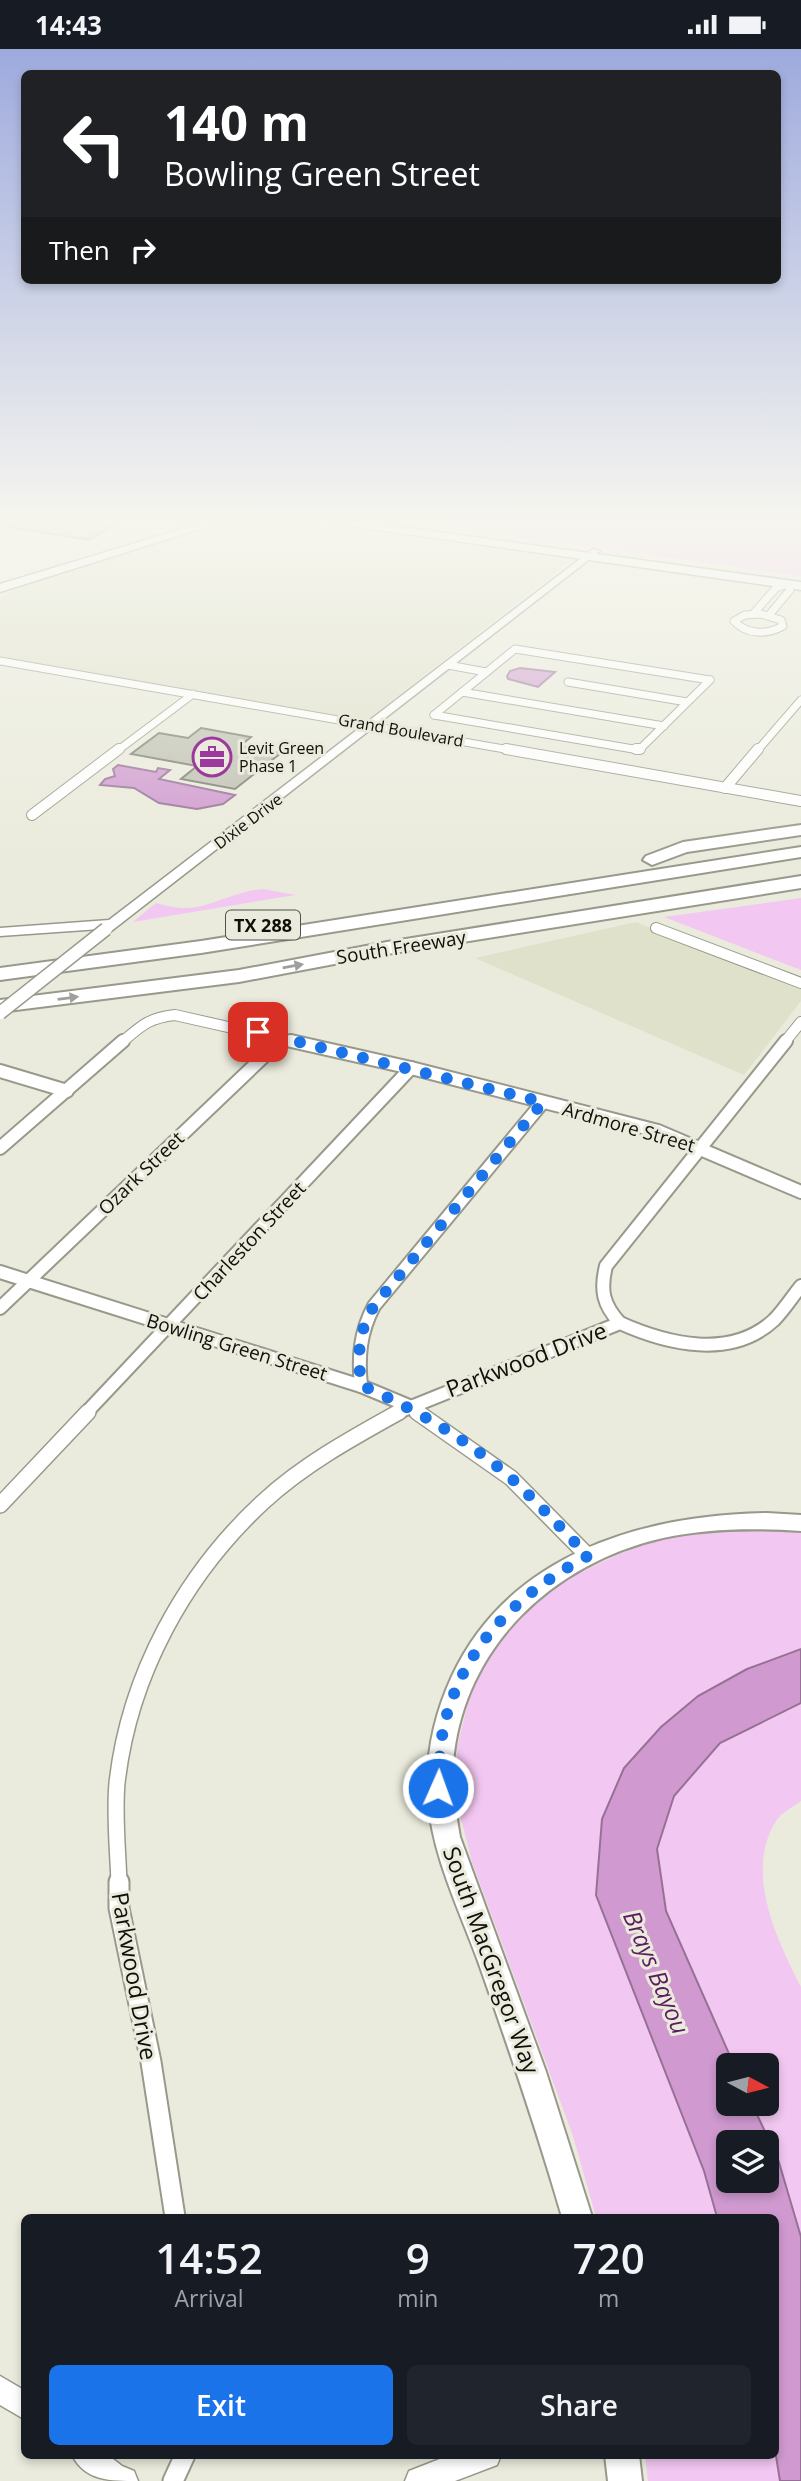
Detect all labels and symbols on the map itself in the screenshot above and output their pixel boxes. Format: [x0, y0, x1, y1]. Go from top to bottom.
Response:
street label: Grand Boulevard [337, 708, 465, 752]
office icon: Levit Green Phase 1 [191, 736, 233, 778]
place label: Levit Green Phase 1 [239, 737, 324, 777]
street label: Dixie Drive [209, 788, 287, 854]
road number: TX 288 [226, 911, 300, 939]
street label: South Freeway [334, 924, 468, 970]
one-way arrow [282, 960, 304, 971]
one-way arrow [57, 992, 79, 1003]
pin [228, 1002, 288, 1062]
street label: Ardmore Street [560, 1096, 699, 1158]
street label: Ozark Street [92, 1125, 190, 1221]
street label: Charleston Street [187, 1176, 311, 1306]
street label: Bowling Green Street [144, 1307, 331, 1387]
street label: Parkwood Drive [441, 1314, 611, 1404]
position arrow [401, 1751, 475, 1825]
street label: South MacGregor Way [436, 1842, 548, 2078]
street label: Parkwood Drive [104, 1890, 166, 2062]
water label: Brays Bayou [616, 1905, 698, 2039]
north arrow [716, 2053, 779, 2116]

